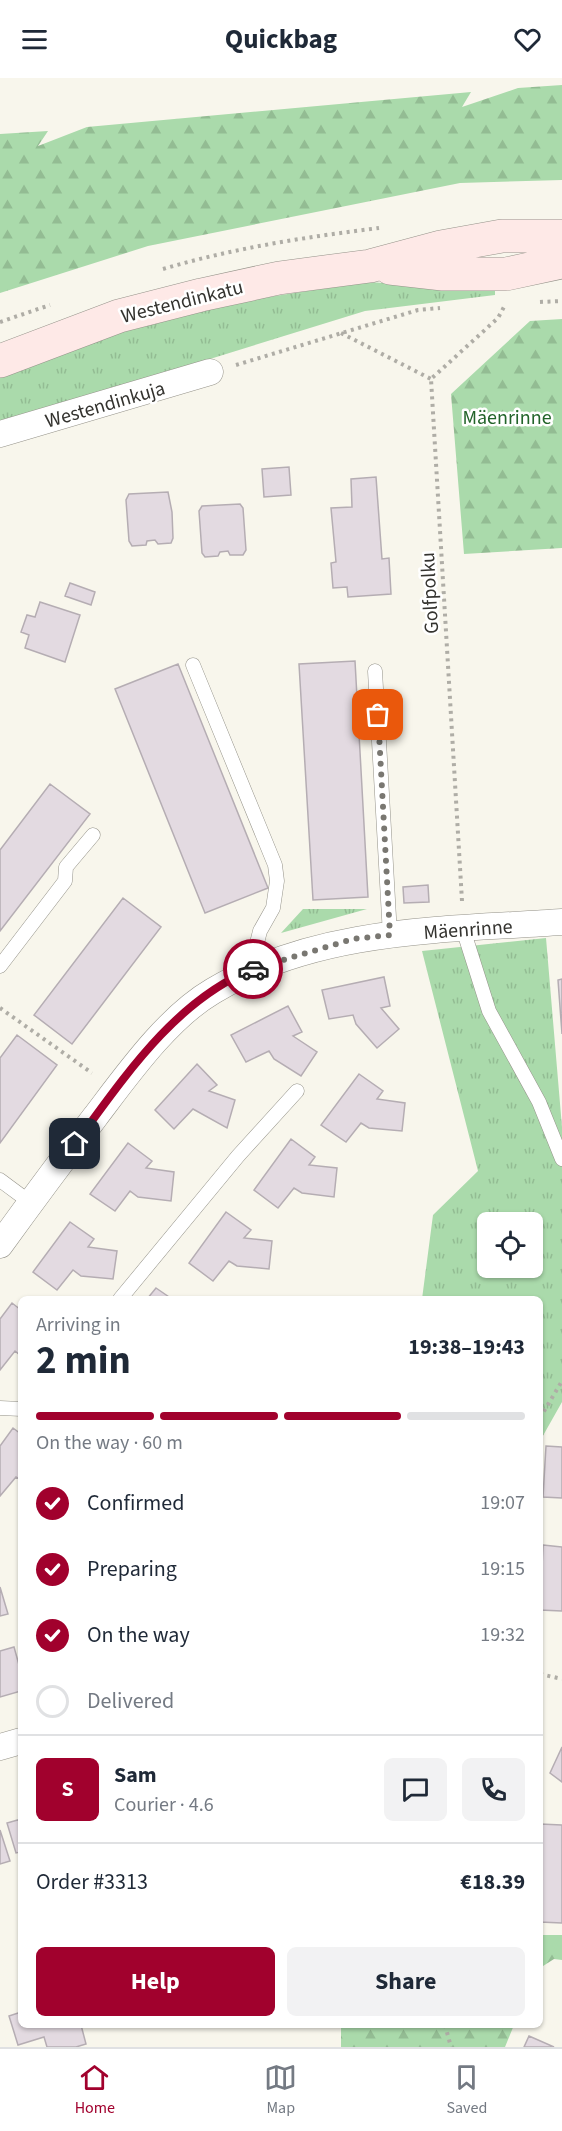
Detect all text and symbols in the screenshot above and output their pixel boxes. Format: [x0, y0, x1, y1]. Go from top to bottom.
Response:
text: Quickbag [225, 20, 337, 59]
icon: menu [18, 23, 51, 56]
icon: heart [511, 23, 544, 56]
street label: Westendinkatu [118, 273, 246, 331]
street label: Westendinkuja [42, 374, 168, 435]
park label: Mäenrinne [462, 404, 552, 432]
street label: Golfpolku [414, 551, 446, 634]
pin [352, 689, 403, 740]
icon: bag [361, 698, 394, 731]
street label: Mäenrinne [423, 913, 514, 947]
courier [223, 939, 283, 999]
icon: car [237, 953, 270, 986]
pin [49, 1118, 100, 1169]
icon: home [58, 1127, 91, 1160]
map controls [477, 1212, 543, 1278]
button: locate [477, 1212, 543, 1278]
text: Arriving in [36, 1311, 121, 1339]
text: 19:38–19:43 [408, 1331, 525, 1363]
text: 2 min [36, 1333, 131, 1389]
text: On the way · 60 m [36, 1429, 183, 1457]
icon: check [36, 1487, 69, 1520]
text: Confirmed [87, 1487, 184, 1519]
text: 19:07 [480, 1489, 525, 1517]
icon: check [36, 1553, 69, 1586]
text: Preparing [87, 1553, 177, 1585]
text: 19:15 [480, 1555, 525, 1583]
icon: check [36, 1619, 69, 1652]
text: On the way [87, 1619, 190, 1651]
text: 19:32 [480, 1621, 525, 1649]
text: Delivered [87, 1685, 174, 1717]
button: chat [384, 1758, 447, 1821]
button: phone [462, 1758, 525, 1821]
text: Sam [114, 1759, 157, 1791]
text: S [61, 1773, 74, 1805]
text: Courier · 4.6 [114, 1791, 214, 1819]
text: Order #3313 [36, 1866, 148, 1898]
text: €18.39 [460, 1866, 525, 1898]
button: Help [36, 1947, 275, 2016]
button: Share [287, 1947, 525, 2016]
tab: Home [75, 2061, 115, 2119]
tab: Map [264, 2061, 297, 2119]
tab: Saved [447, 2061, 487, 2119]

